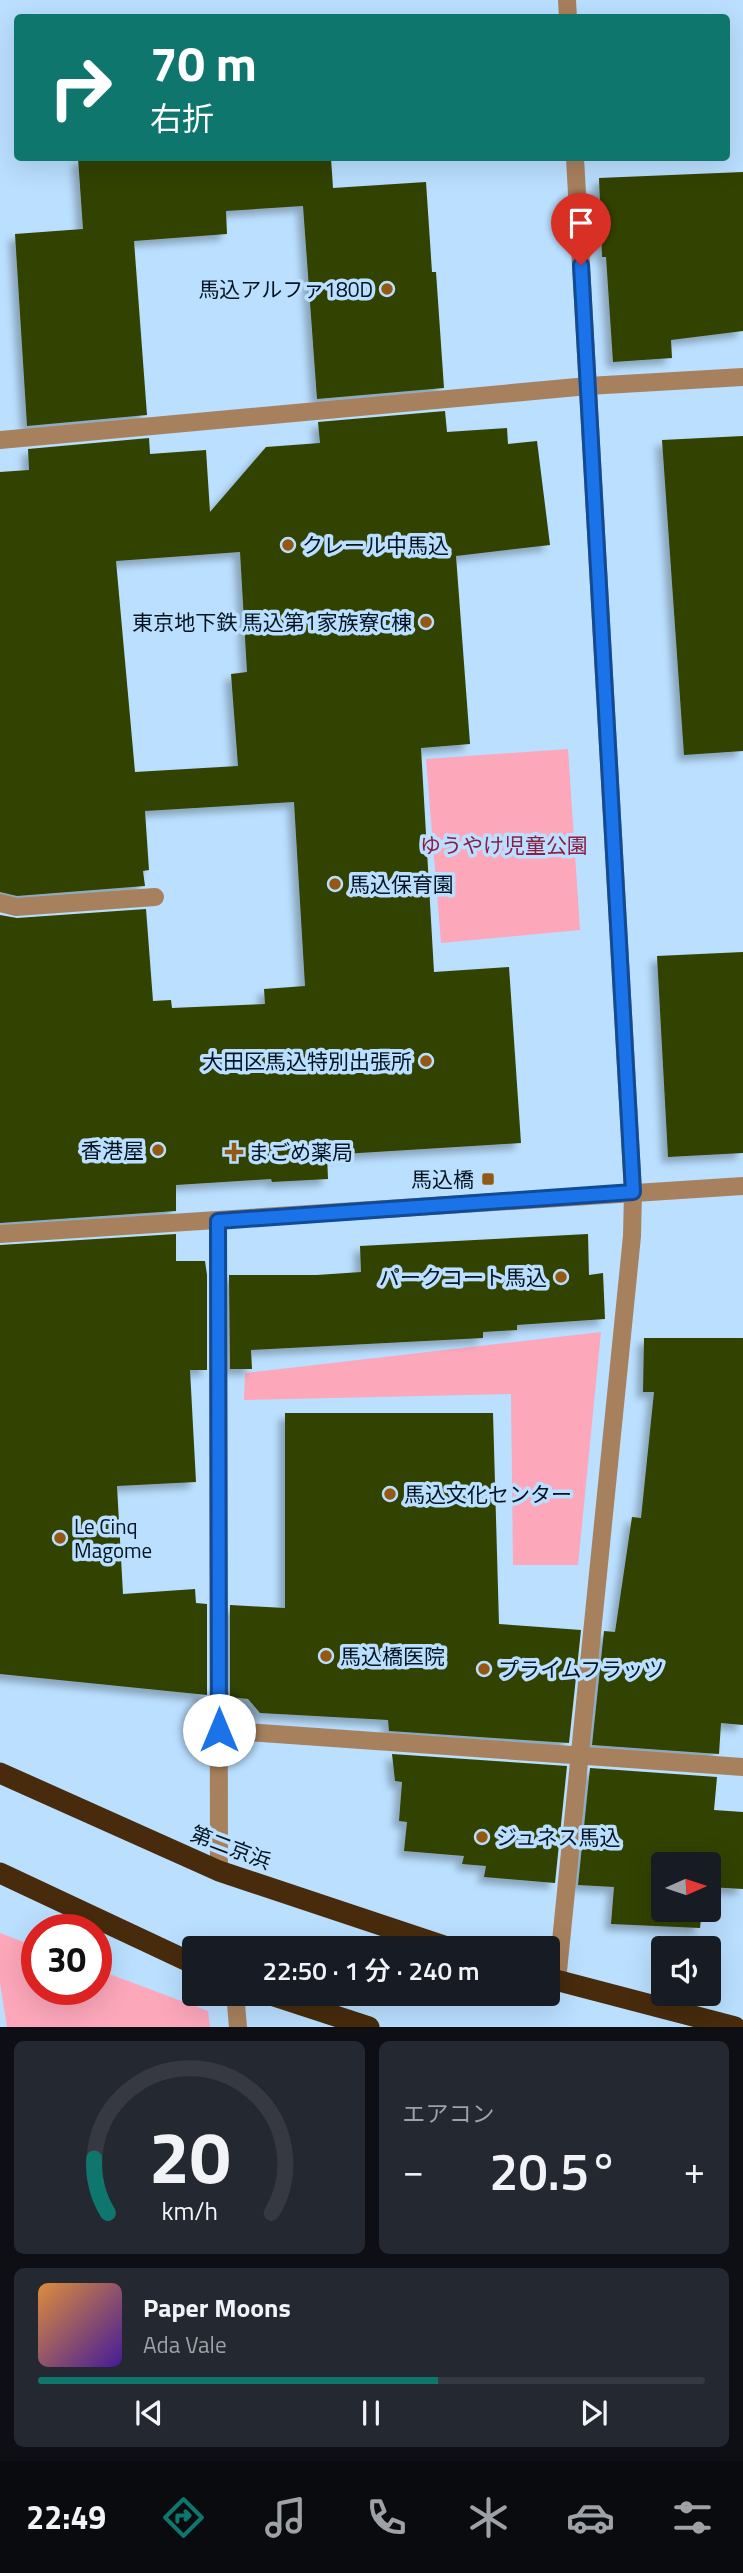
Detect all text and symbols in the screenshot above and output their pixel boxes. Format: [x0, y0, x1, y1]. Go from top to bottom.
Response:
text: 70 m [150, 25, 257, 100]
icon: right [35, 42, 126, 133]
text: 右折 [150, 94, 214, 142]
pin [551, 193, 611, 265]
icon: arrive [562, 204, 600, 242]
place label: 馬込アルファ180D [198, 273, 373, 305]
marker: 馬込アルファ180D [379, 281, 395, 297]
place label: クレール中馬込 [302, 529, 449, 561]
marker: クレール中馬込 [280, 537, 296, 553]
place label: 東京地下鉄 馬込第1家族寮C棟 [132, 606, 412, 638]
marker: 東京地下鉄 馬込第1家族寮C棟 [418, 614, 434, 630]
park label: ゆうやけ児童公園 [420, 829, 588, 861]
place label: 馬込保育園 [349, 868, 454, 900]
marker: 馬込保育園 [327, 876, 343, 892]
place label: 大田区馬込特別出張所 [202, 1045, 412, 1077]
marker: 大田区馬込特別出張所 [418, 1053, 434, 1069]
place label: 香港屋 [81, 1134, 144, 1166]
place label: まごめ薬局 [248, 1136, 353, 1168]
marker: 香港屋 [150, 1142, 166, 1158]
marker: まごめ薬局 [226, 1144, 242, 1160]
place label: 馬込橋 [411, 1163, 474, 1195]
marker: 馬込橋 [480, 1171, 496, 1187]
place label: パークコート馬込 [379, 1261, 547, 1293]
marker: パークコート馬込 [553, 1269, 569, 1285]
place label: 馬込文化センター [404, 1478, 572, 1510]
marker: 馬込文化センター [382, 1486, 398, 1502]
place label: Le Cinq Magome [74, 1510, 152, 1566]
marker: Le Cinq Magome [52, 1530, 68, 1546]
place label: 馬込橋医院 [340, 1640, 445, 1672]
marker: 馬込橋医院 [318, 1648, 334, 1664]
place label: プライムフラッツ [498, 1653, 664, 1685]
marker: プライムフラッツ [476, 1661, 492, 1677]
position arrow [182, 1693, 256, 1767]
street label: 第二京浜 [186, 1817, 276, 1877]
place label: ジュネス馬込 [496, 1821, 621, 1853]
marker: ジュネス馬込 [474, 1829, 490, 1845]
north arrow [651, 1852, 721, 1922]
map controls [651, 1852, 721, 2006]
speed limit sign: 30 [21, 1914, 112, 2005]
button: sound [651, 1936, 721, 2006]
text: 22:50 · 1 分 · 240 m [262, 1951, 480, 1990]
text: エアコン [403, 2096, 495, 2131]
text: 20 [148, 2102, 230, 2212]
text: 20.5° [489, 2131, 618, 2210]
text: − [403, 2141, 424, 2199]
text: + [684, 2141, 705, 2199]
text: km/h [161, 2192, 218, 2230]
text: Paper Moons [143, 2288, 291, 2327]
text: Ada Vale [143, 2327, 227, 2362]
icon: previous [130, 2394, 168, 2432]
icon: pause [352, 2394, 390, 2432]
icon: next [575, 2394, 613, 2432]
text: 22:49 [26, 2493, 106, 2541]
icon: directions [159, 2493, 208, 2542]
icon: music [261, 2493, 310, 2542]
icon: phone [362, 2493, 411, 2542]
icon: climate [464, 2493, 513, 2542]
icon: car [566, 2493, 615, 2542]
icon: filters [668, 2493, 717, 2542]

